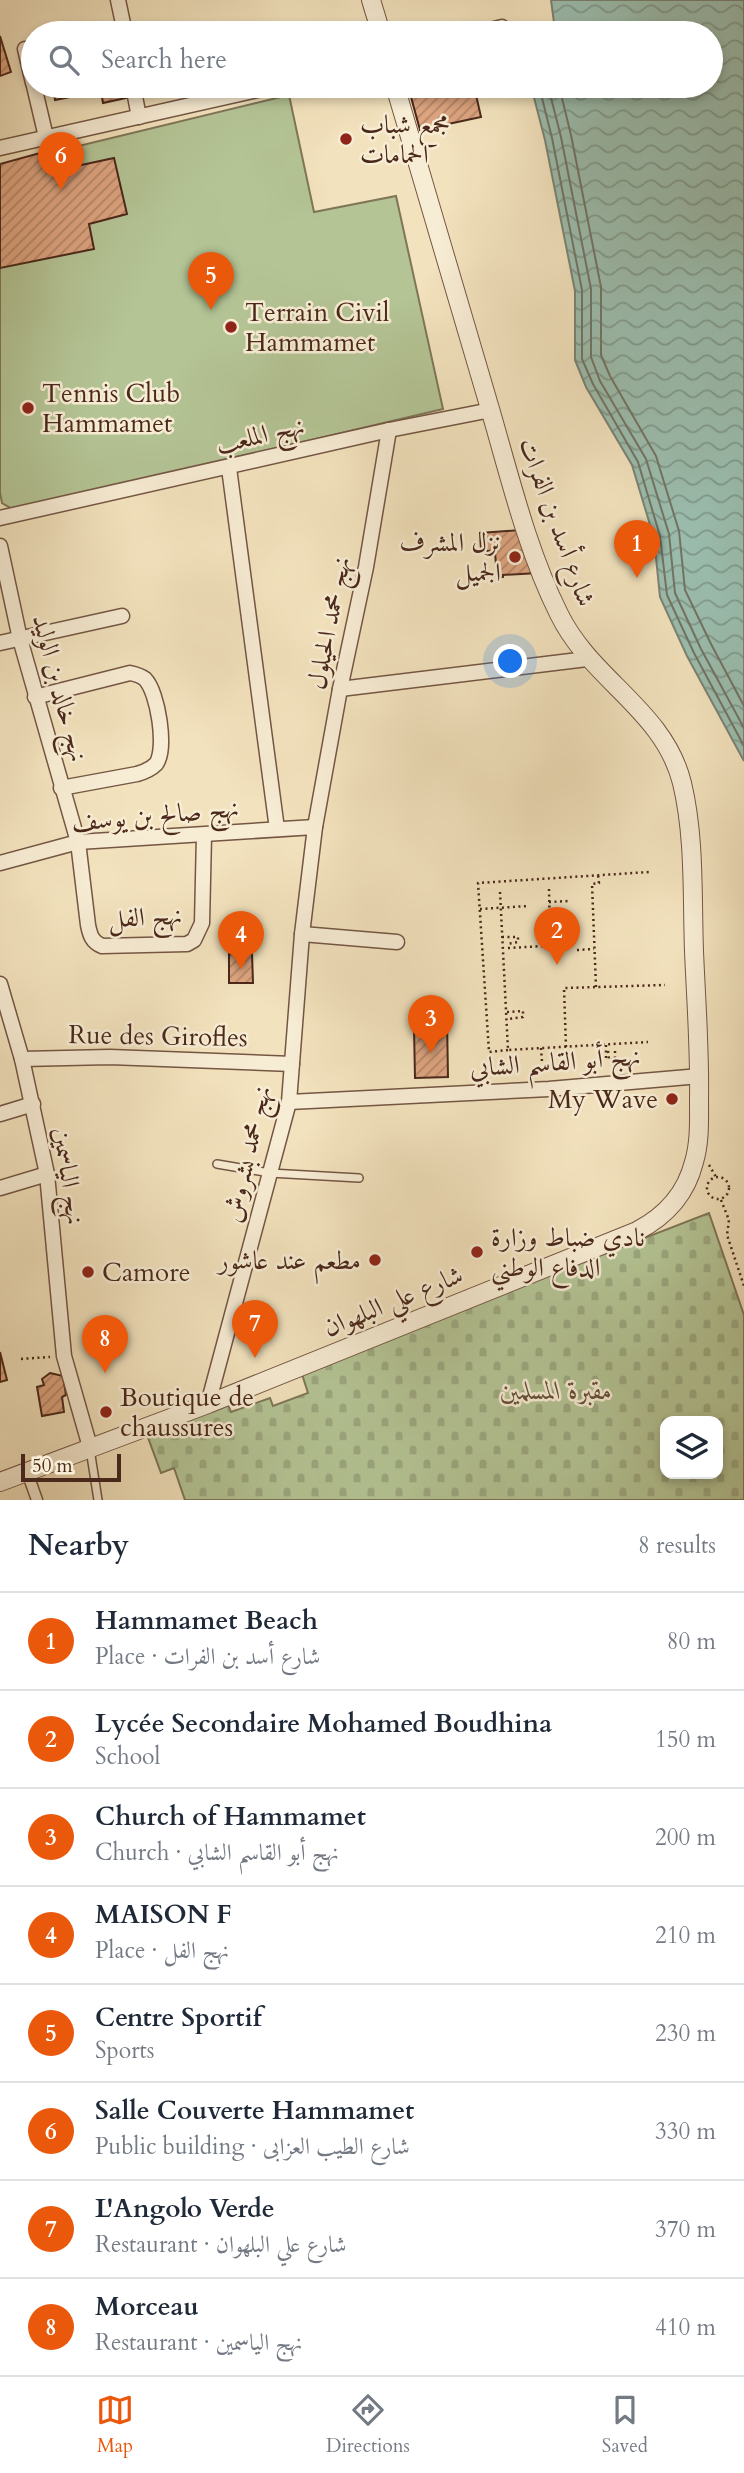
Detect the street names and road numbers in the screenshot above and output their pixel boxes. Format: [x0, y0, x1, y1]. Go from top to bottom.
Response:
street label: نهج الملعب [212, 408, 309, 468]
street label: شارع أسد بن الفرات [506, 433, 604, 613]
street label: نهج محمد الحيلول [299, 554, 365, 694]
street label: نهج خالد بن الوليد [18, 610, 96, 767]
street label: نهج صالح بن يوسف [70, 790, 241, 846]
street label: نهج الفل [107, 898, 183, 942]
street label: Rue des Girofles [68, 1017, 248, 1055]
street label: نهج أبو القاسم الشابي [469, 1039, 642, 1093]
street label: نهج محمد بشروش [214, 1082, 286, 1227]
street label: نهج الياسمين [39, 1125, 93, 1228]
street label: شارع علي البلهوان [318, 1257, 471, 1351]

